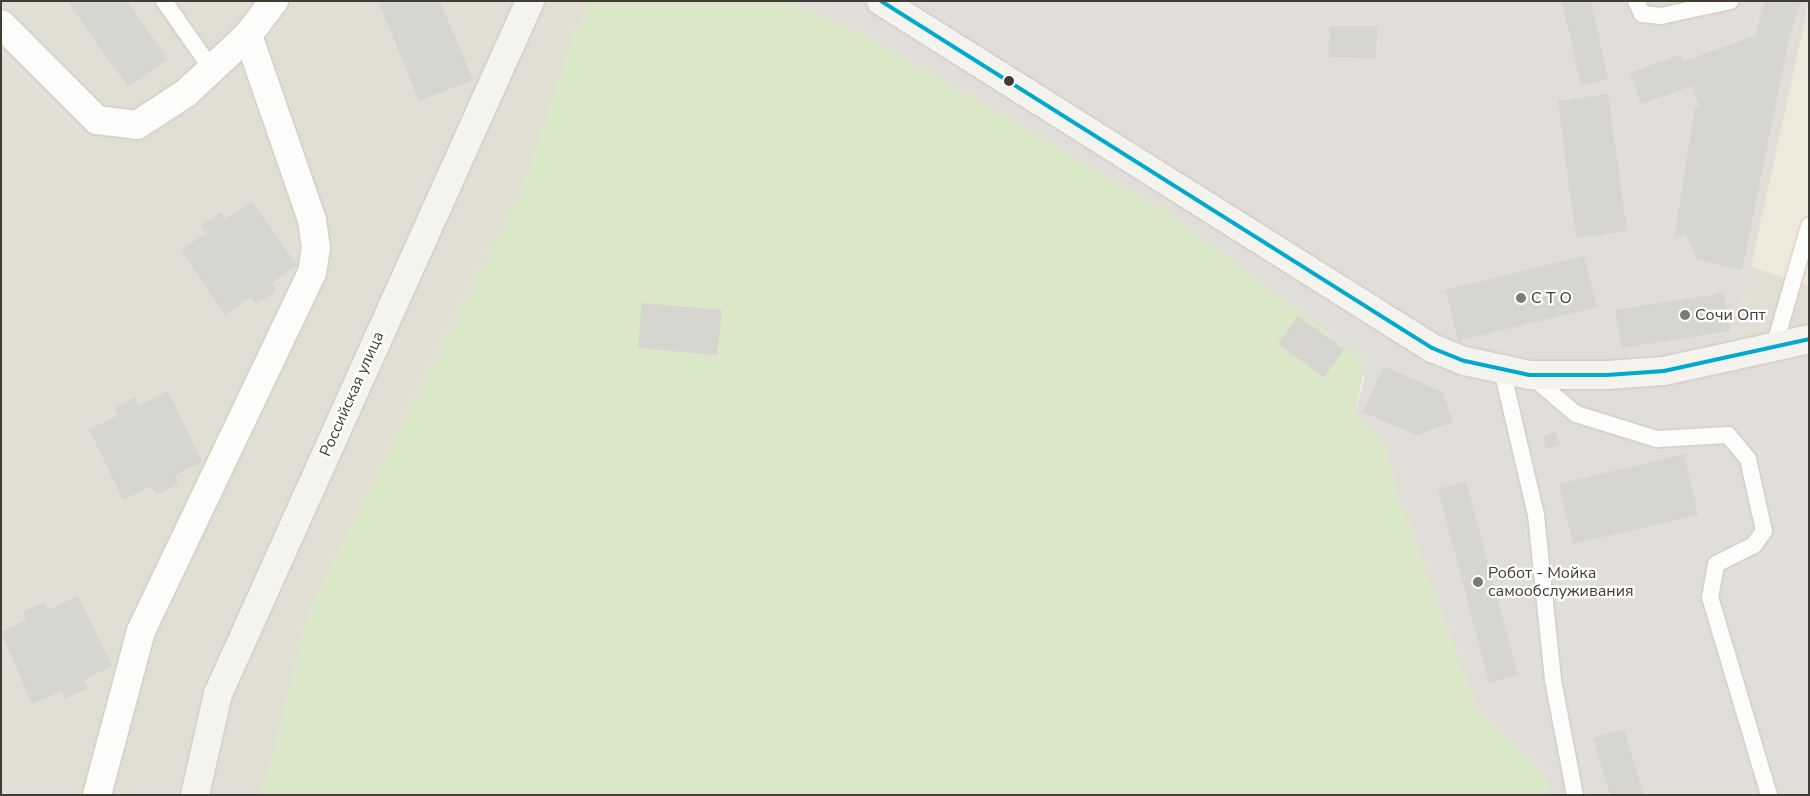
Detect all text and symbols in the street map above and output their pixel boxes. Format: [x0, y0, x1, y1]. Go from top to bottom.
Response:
unlabelled marker [1004, 76, 1014, 86]
place label: С Т О [1531, 288, 1572, 308]
marker: С Т О [1515, 292, 1527, 304]
place label: Сочи Опт [1695, 305, 1766, 325]
marker: Сочи Опт [1679, 309, 1691, 321]
street label: Российская улица [316, 329, 388, 459]
place label: Робот - Мойка самообслуживания [1488, 563, 1634, 601]
marker: Робот - Мойка самообслуживания [1472, 576, 1484, 588]

